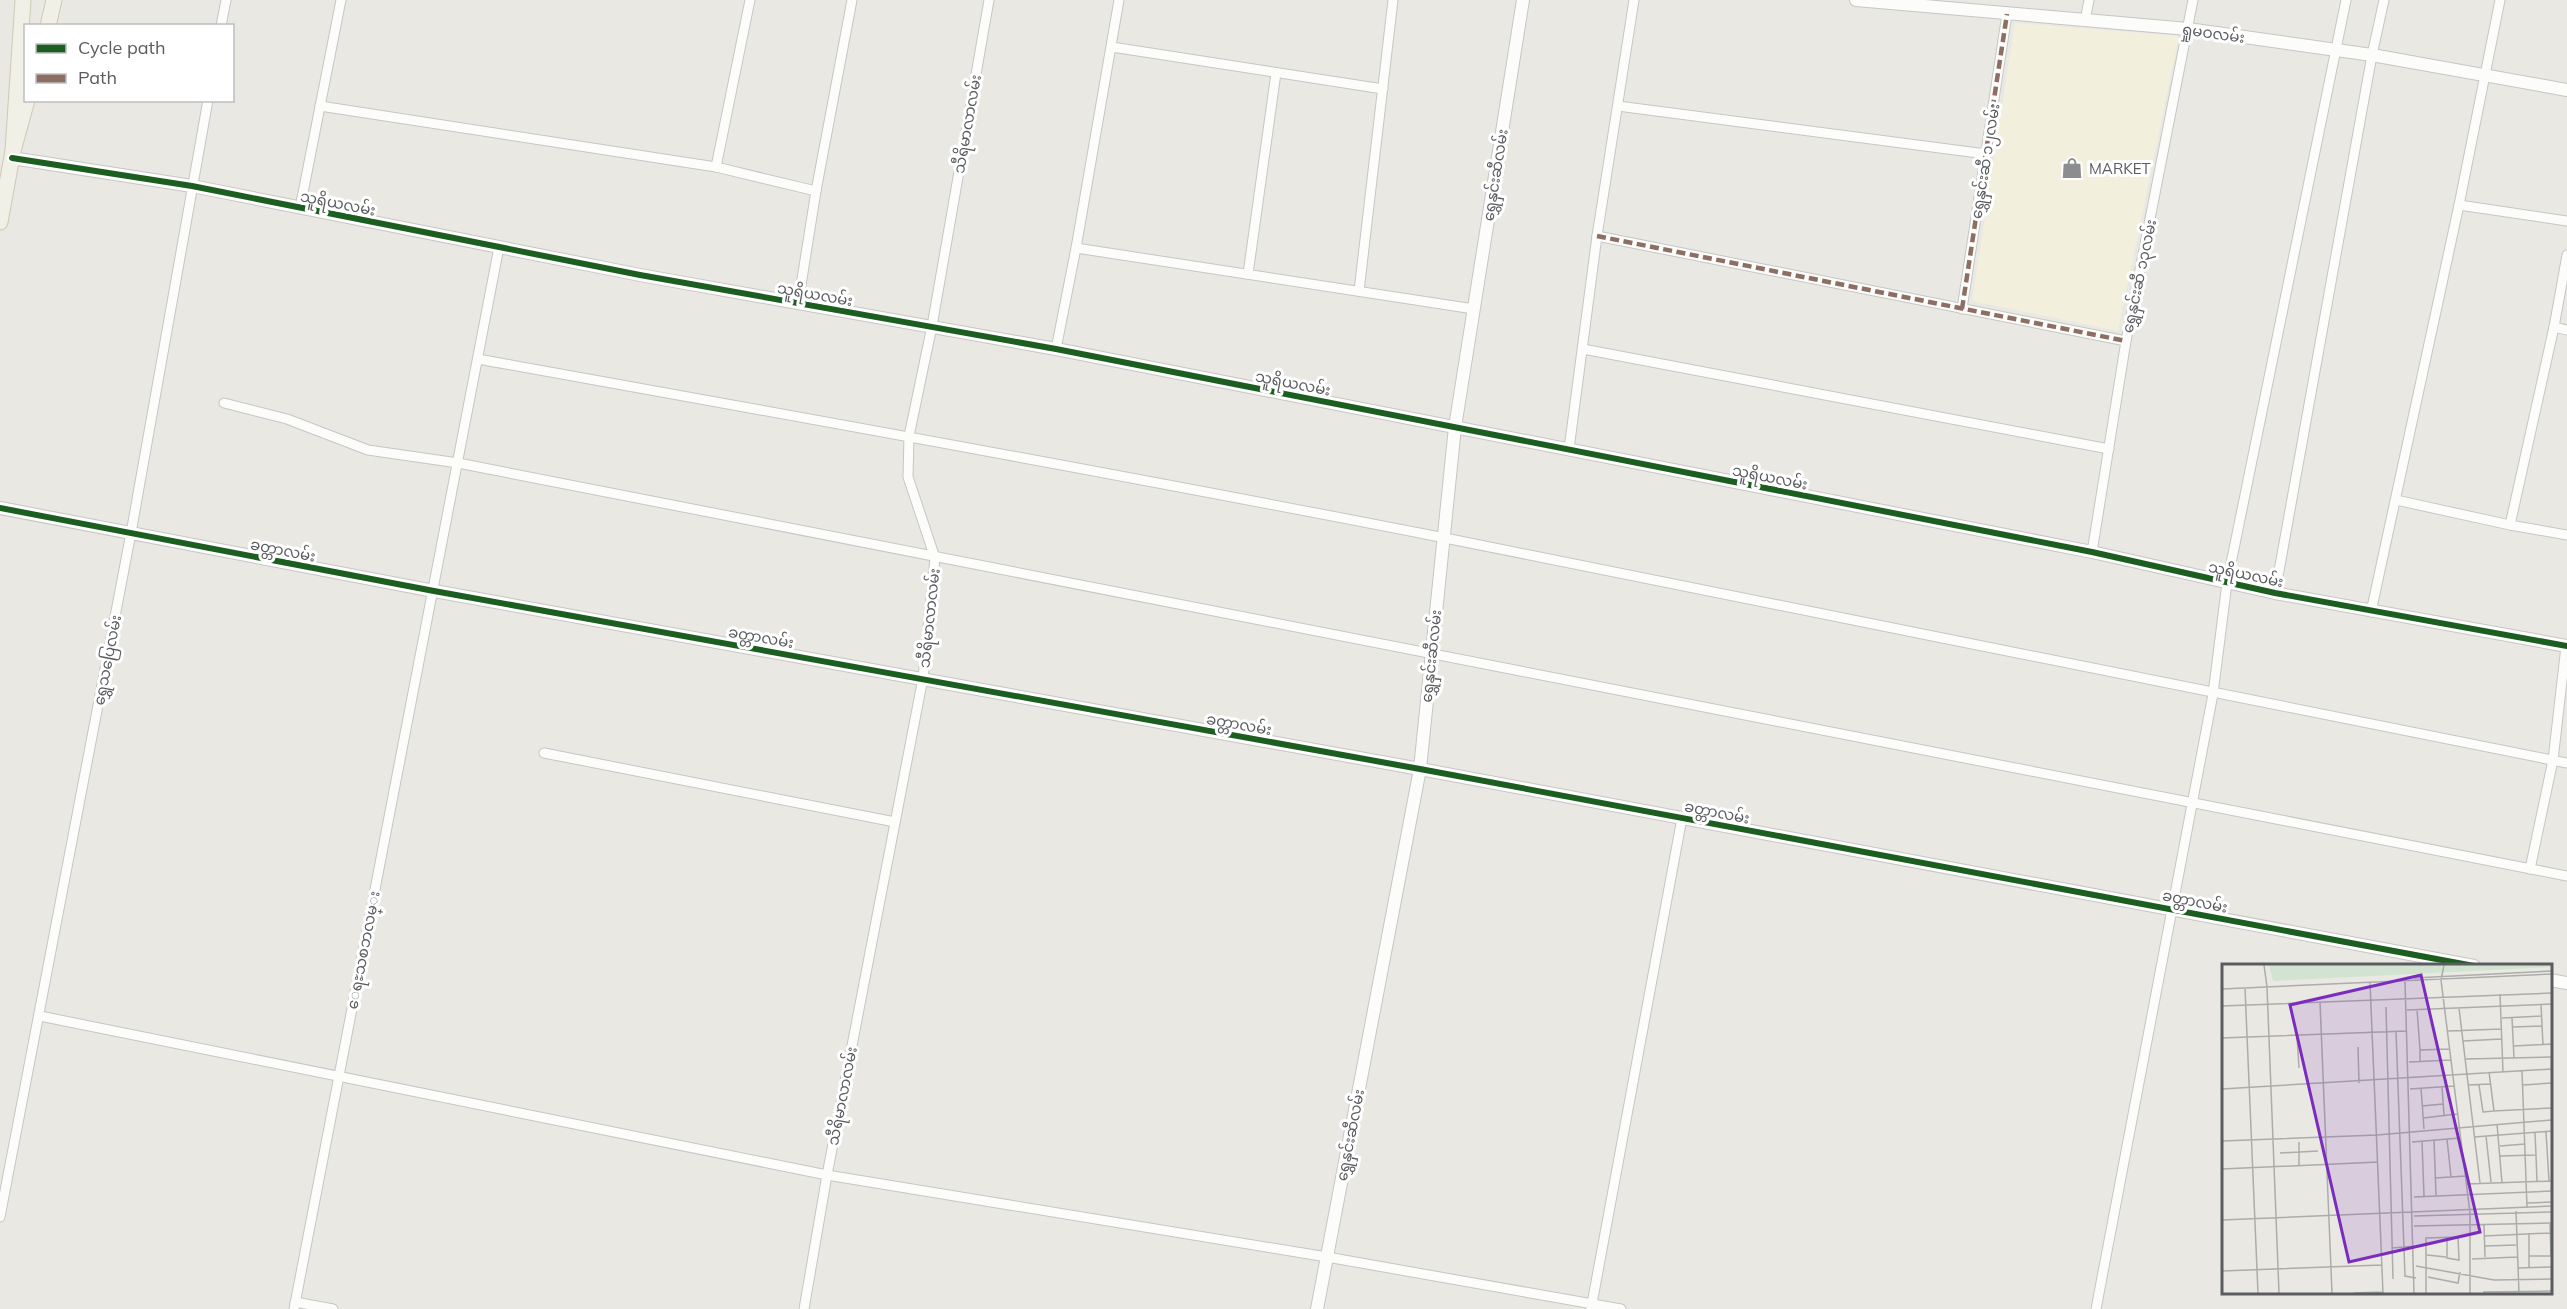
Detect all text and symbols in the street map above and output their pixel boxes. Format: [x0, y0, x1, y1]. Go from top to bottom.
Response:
street label: ရှုမဝလမ်း [2180, 19, 2246, 50]
legend [24, 24, 234, 102]
text: Cycle path [78, 36, 165, 59]
text: Path [78, 66, 117, 89]
street label: သီရိမာလာလမ်း [949, 73, 988, 175]
street label: ရွှေနှင်းဆီ ၁၂လမ်း [1967, 102, 2006, 220]
street label: ရွှေနှင်းဆီလမ်း [1478, 128, 1515, 223]
shop icon: MARKET [2060, 156, 2084, 180]
place label: MARKET [2089, 159, 2150, 178]
street label: သူရိယလမ်း [298, 186, 377, 223]
street label: ရွှေနှင်းဆီ ၁၃လမ်း [2118, 217, 2163, 335]
street label: သူရိယလမ်း [775, 278, 854, 313]
street label: သူရိယလမ်း [1253, 366, 1332, 403]
street label: သူရိယလမ်း [1730, 460, 1809, 497]
street label: ခတ္တာလမ်း [248, 534, 317, 569]
street label: သူရိယလမ်း [2206, 557, 2285, 594]
street label: သီရိမာလာလမ်း [914, 567, 947, 669]
street label: ရွှေနှင်းဆီလမ်း [1417, 609, 1448, 704]
street label: ရွှေသပြေလမ်း [89, 613, 128, 707]
street label: ခတ္တာလမ်း [726, 622, 795, 655]
street label: ခတ္တာလမ်း [1204, 709, 1273, 742]
street label: ခတ္တာလမ်း [1682, 796, 1751, 831]
street label: ခတ္တာလမ်း [2160, 885, 2229, 920]
street label: ေရႊသစၥာလမ္း [342, 889, 387, 1011]
inset map [2222, 964, 2552, 1294]
street label: သီရိမာလာလမ်း [823, 1045, 864, 1148]
street label: ရွှေနှင်းဆီလမ်း [1332, 1087, 1371, 1183]

